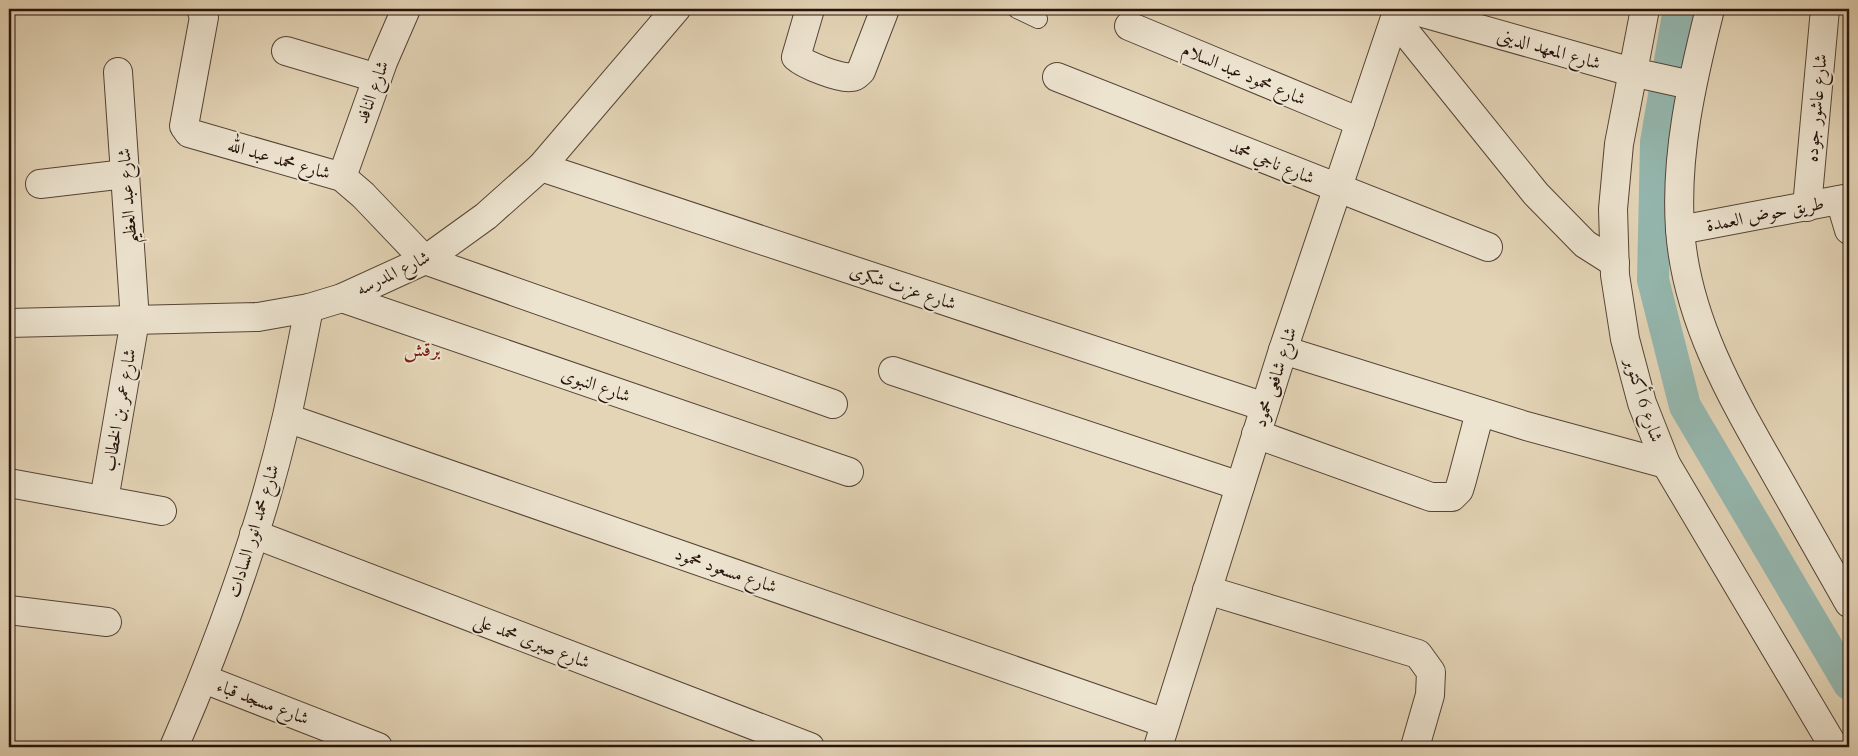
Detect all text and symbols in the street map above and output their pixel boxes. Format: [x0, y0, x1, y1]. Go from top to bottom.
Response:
street label: شارع المعهد الدينى [1494, 23, 1604, 78]
street label: شارع محمود عبد السلام [1177, 37, 1310, 115]
street label: شارع عاشور جوده [1799, 53, 1836, 163]
street label: شارع النافد [350, 57, 397, 128]
street label: شارع محمد عبد الله [224, 131, 334, 188]
street label: شارع ناجي محمد [1225, 134, 1318, 193]
street label: شارع عبد العظيم [112, 147, 148, 245]
street label: طريق حوض العمدة [1704, 191, 1826, 238]
street label: شارع المدرسه [352, 245, 435, 304]
street label: شارع عزت شكرى [846, 259, 959, 318]
street label: شارع شافعى محمود [1248, 324, 1305, 431]
district label: برقش [404, 336, 441, 363]
street label: شارع عمر بن الخطاب [96, 347, 145, 474]
street label: شارع 6 أكتوبر [1616, 353, 1670, 446]
street label: شارع النبوى [557, 362, 634, 411]
street label: شارع محمد انور السادات [221, 461, 288, 601]
street label: شارع مسعود محمود [671, 541, 780, 602]
street label: شارع صبرى محمد على [469, 608, 594, 677]
street label: شارع مسجد قباء [212, 673, 313, 733]

